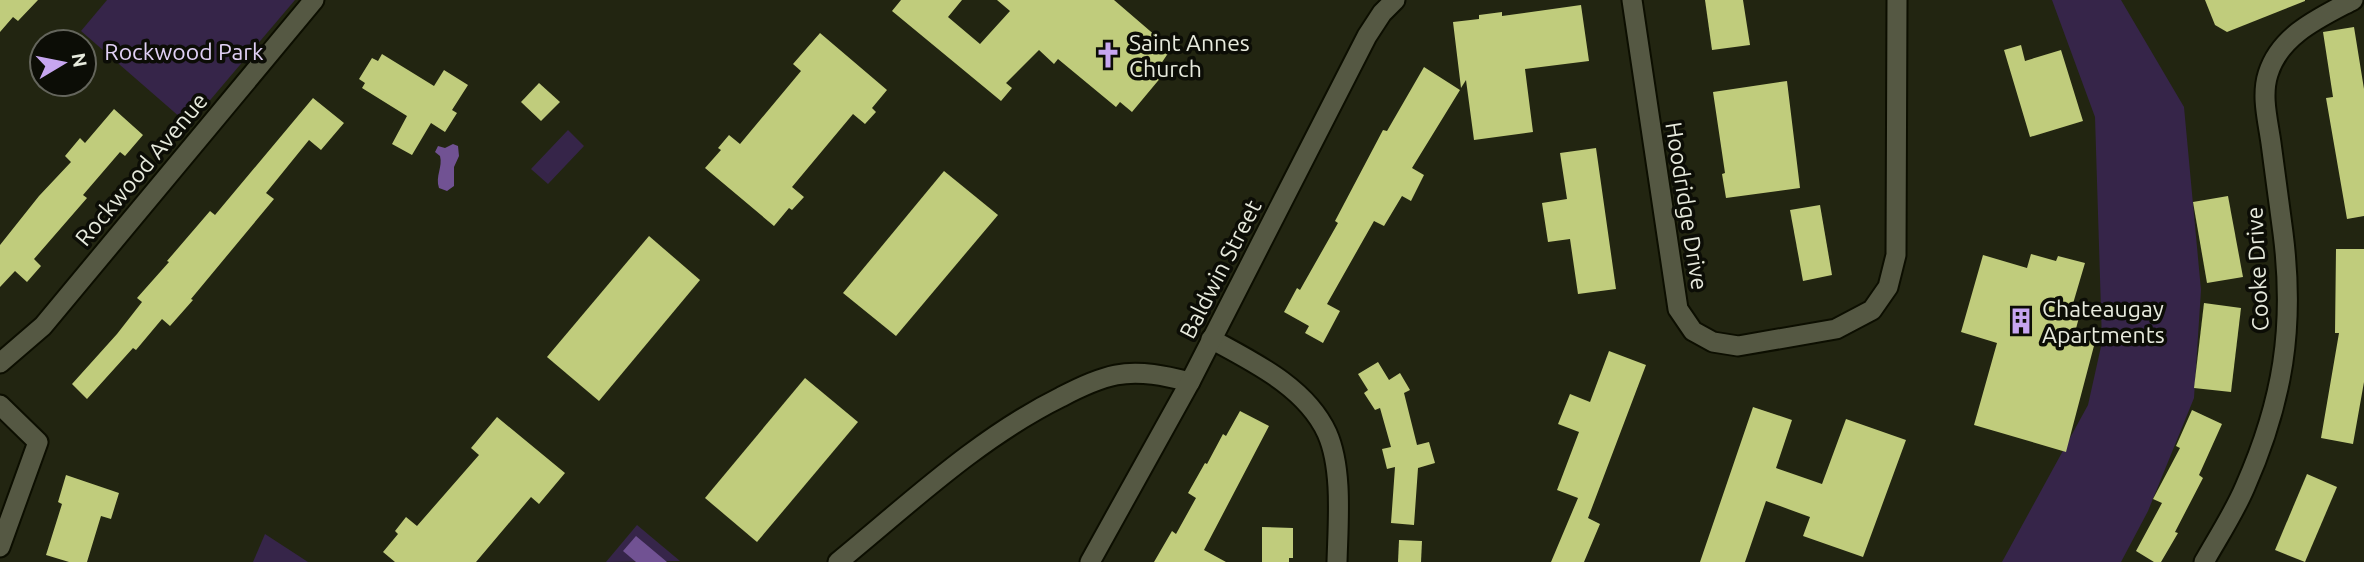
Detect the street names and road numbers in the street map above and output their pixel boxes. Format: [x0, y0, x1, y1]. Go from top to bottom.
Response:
street label: Rockwood Avenue [70, 88, 212, 250]
street label: Hoodridge Drive [1661, 120, 1713, 292]
street label: Baldwin Street [1174, 196, 1266, 342]
street label: Cooke Drive [2241, 206, 2273, 332]

